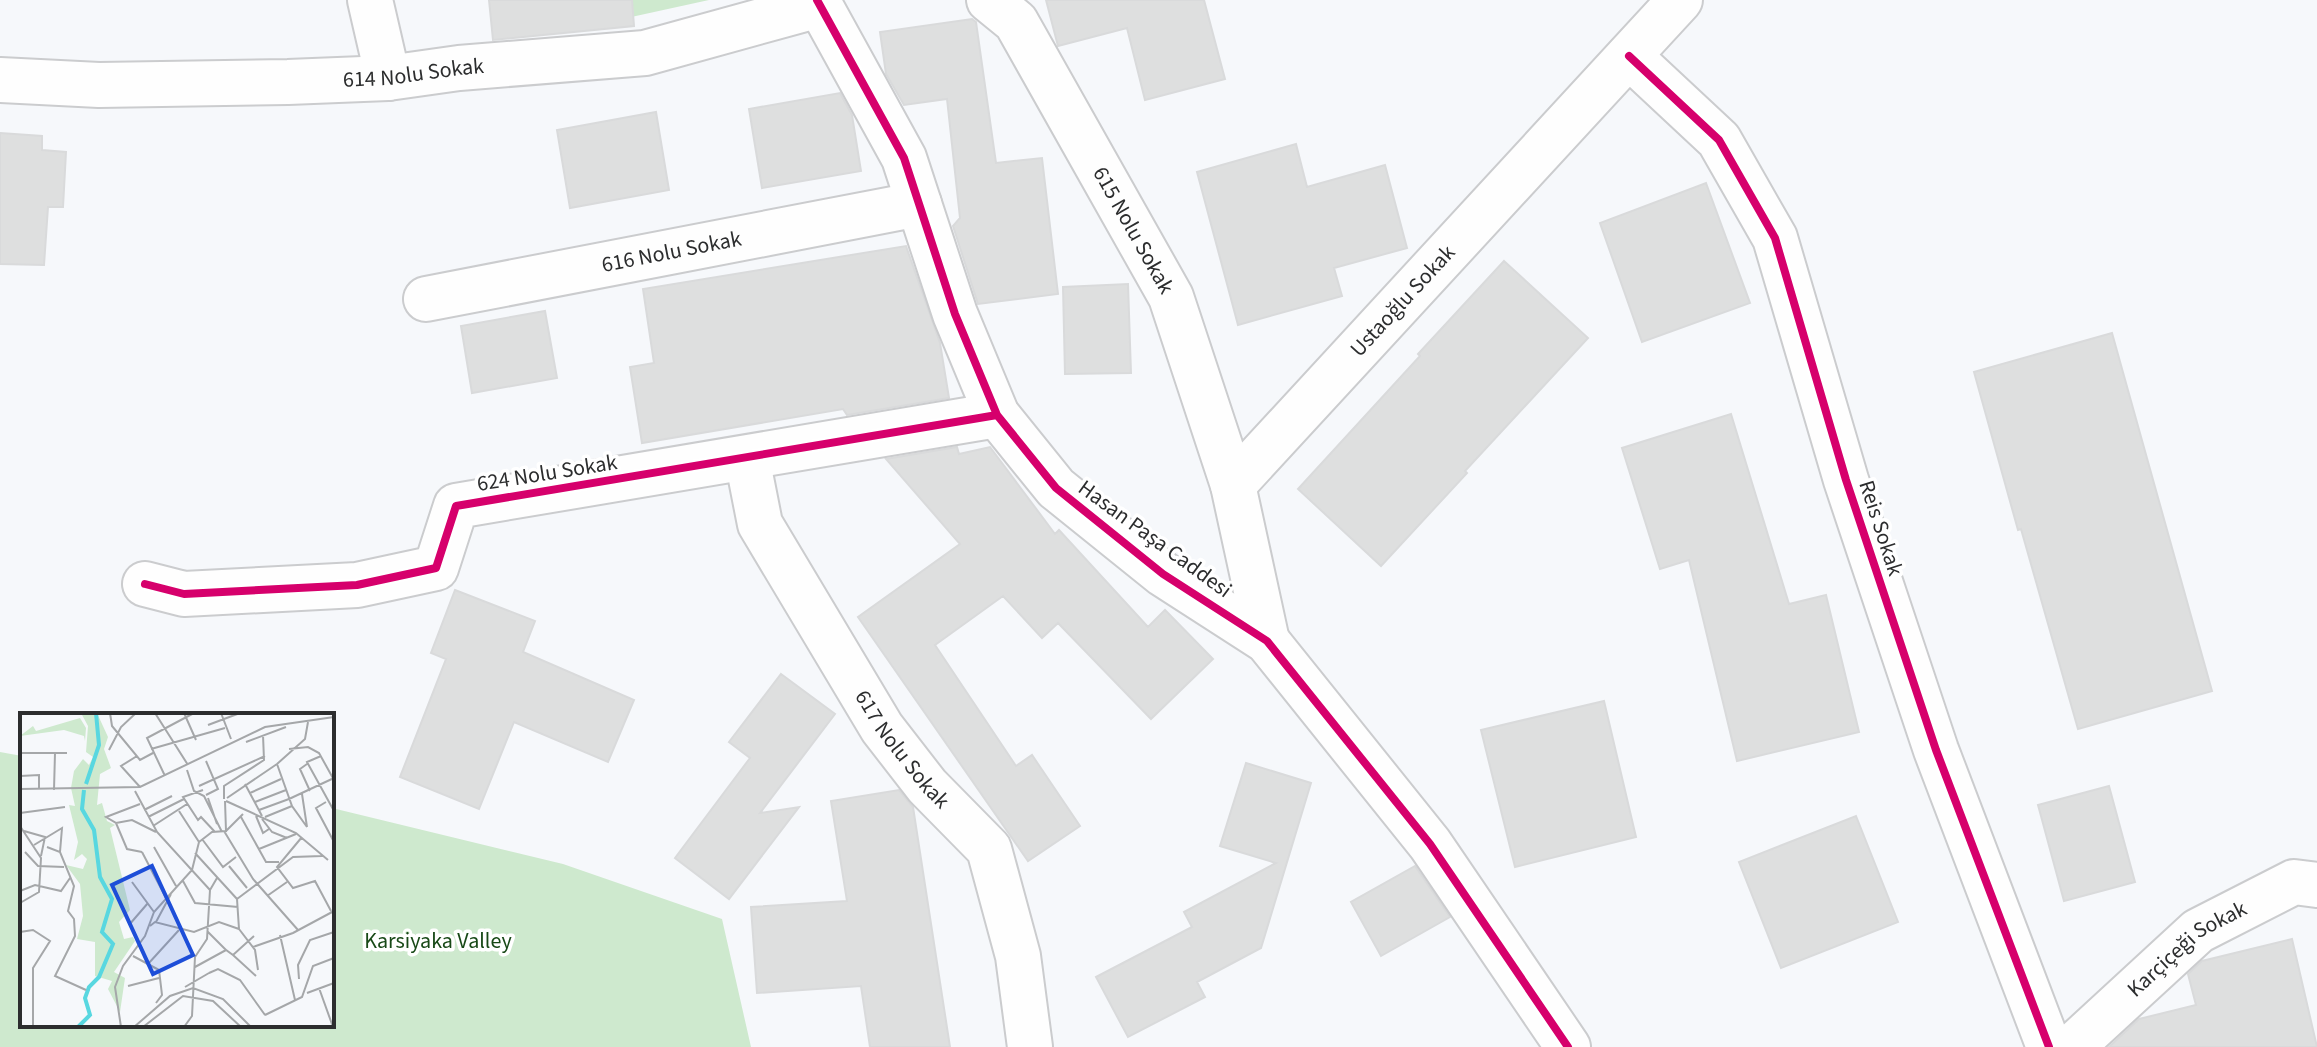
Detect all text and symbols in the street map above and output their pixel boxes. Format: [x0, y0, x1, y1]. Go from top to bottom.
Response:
street label: 614 Nolu Sokak [342, 50, 485, 96]
street label: 615 Nolu Sokak [1085, 161, 1182, 300]
street label: 616 Nolu Sokak [599, 223, 744, 281]
street label: Ustaoğlu Sokak [1343, 238, 1463, 364]
street label: 624 Nolu Sokak [475, 446, 620, 500]
street label: Hasan Paşa Caddesi [1072, 472, 1238, 606]
street label: Reis Sokak [1851, 476, 1911, 580]
street label: 617 Nolu Sokak [847, 684, 957, 816]
inset map [20, 713, 334, 1027]
street label: Karçiçeği Sokak [2120, 893, 2252, 1005]
park label: Karsiyaka Valley [364, 925, 512, 957]

